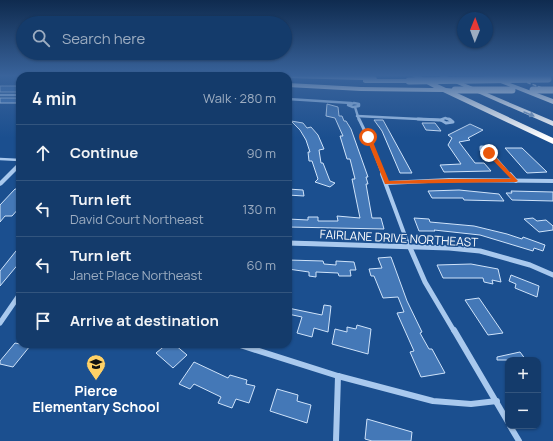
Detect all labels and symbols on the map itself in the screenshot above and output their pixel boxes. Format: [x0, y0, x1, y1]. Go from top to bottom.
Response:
north arrow [457, 12, 493, 48]
one-way arrow [524, 111, 536, 117]
route start [359, 128, 377, 146]
route end [480, 144, 498, 162]
street label: FAIRLANE DRIVE NORTHEAST [319, 225, 479, 251]
school or university icon: Pierce Elementary School [85, 353, 107, 381]
place label: Pierce Elementary School [32, 381, 160, 416]

